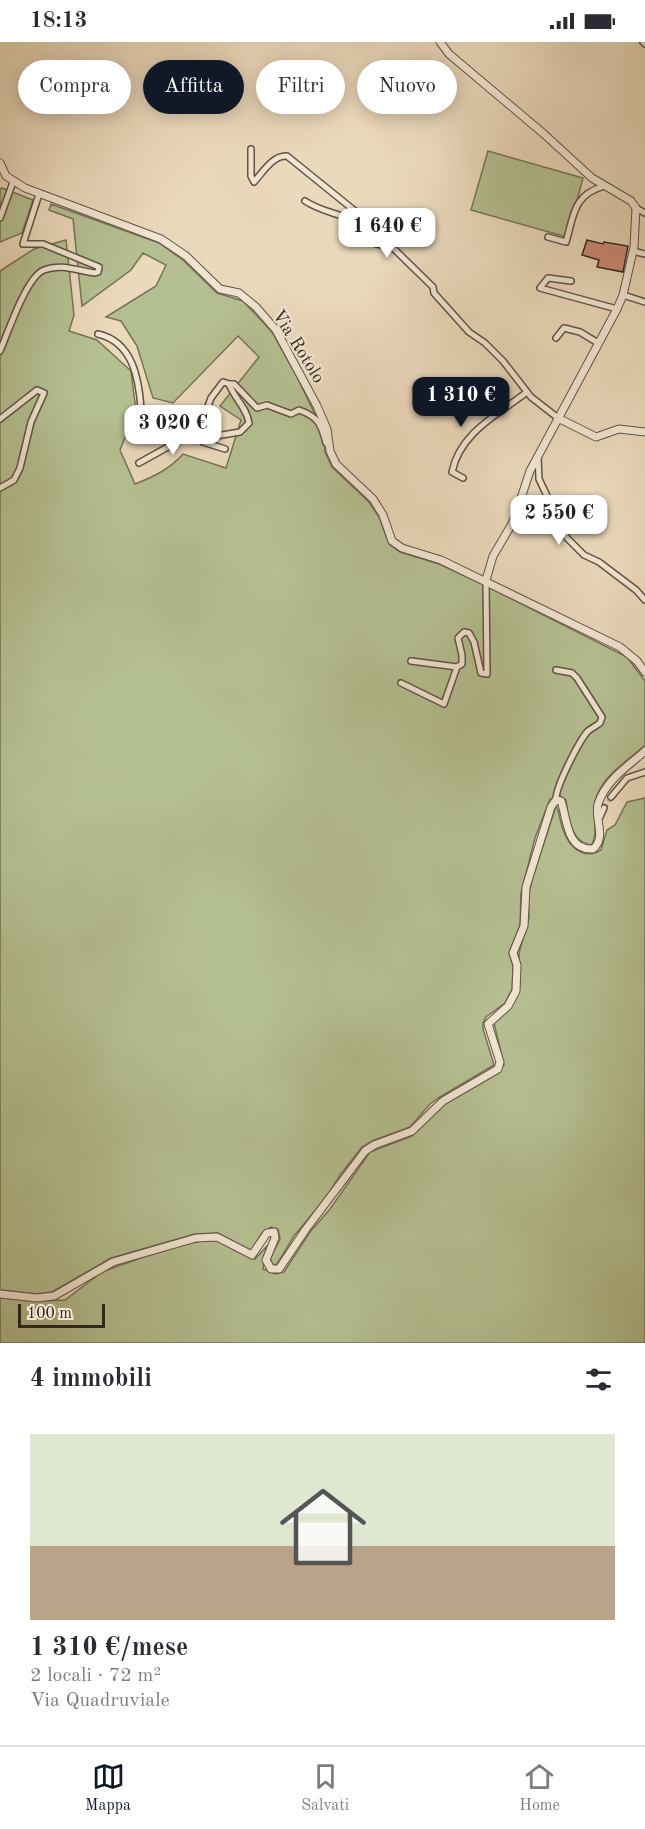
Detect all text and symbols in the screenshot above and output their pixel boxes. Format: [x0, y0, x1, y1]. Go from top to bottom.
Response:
text: 18:13 [30, 10, 87, 32]
chip: Compra [18, 60, 131, 114]
chip: Affitta [143, 60, 244, 114]
chip: Filtri [256, 60, 345, 114]
chip: Nuovo [357, 60, 457, 114]
pin: 1 640 € [332, 208, 442, 259]
text: 1 640 € [352, 217, 422, 237]
street label: Via Rotolo [269, 307, 328, 386]
pin: 1 310 € [406, 377, 516, 428]
text: 1 310 € [426, 386, 496, 406]
pin: 3 020 € [118, 405, 228, 456]
text: 3 020 € [138, 414, 208, 434]
pin: 2 550 € [504, 495, 614, 546]
text: 2 550 € [524, 504, 594, 524]
scale bar [18, 1301, 105, 1328]
text: 100 m [27, 1306, 72, 1322]
icon: filters [582, 1363, 615, 1396]
text: 4 immobili [30, 1366, 152, 1392]
icon: home [269, 1473, 377, 1581]
text: 1 310 €/mese [30, 1635, 188, 1661]
text: 2 locali · 72 m² [30, 1666, 161, 1686]
text: Via Quadruviale [30, 1691, 170, 1711]
tab: Mappa [85, 1760, 131, 1816]
tab: Salvati [301, 1760, 349, 1816]
tab: Home [519, 1760, 560, 1816]

